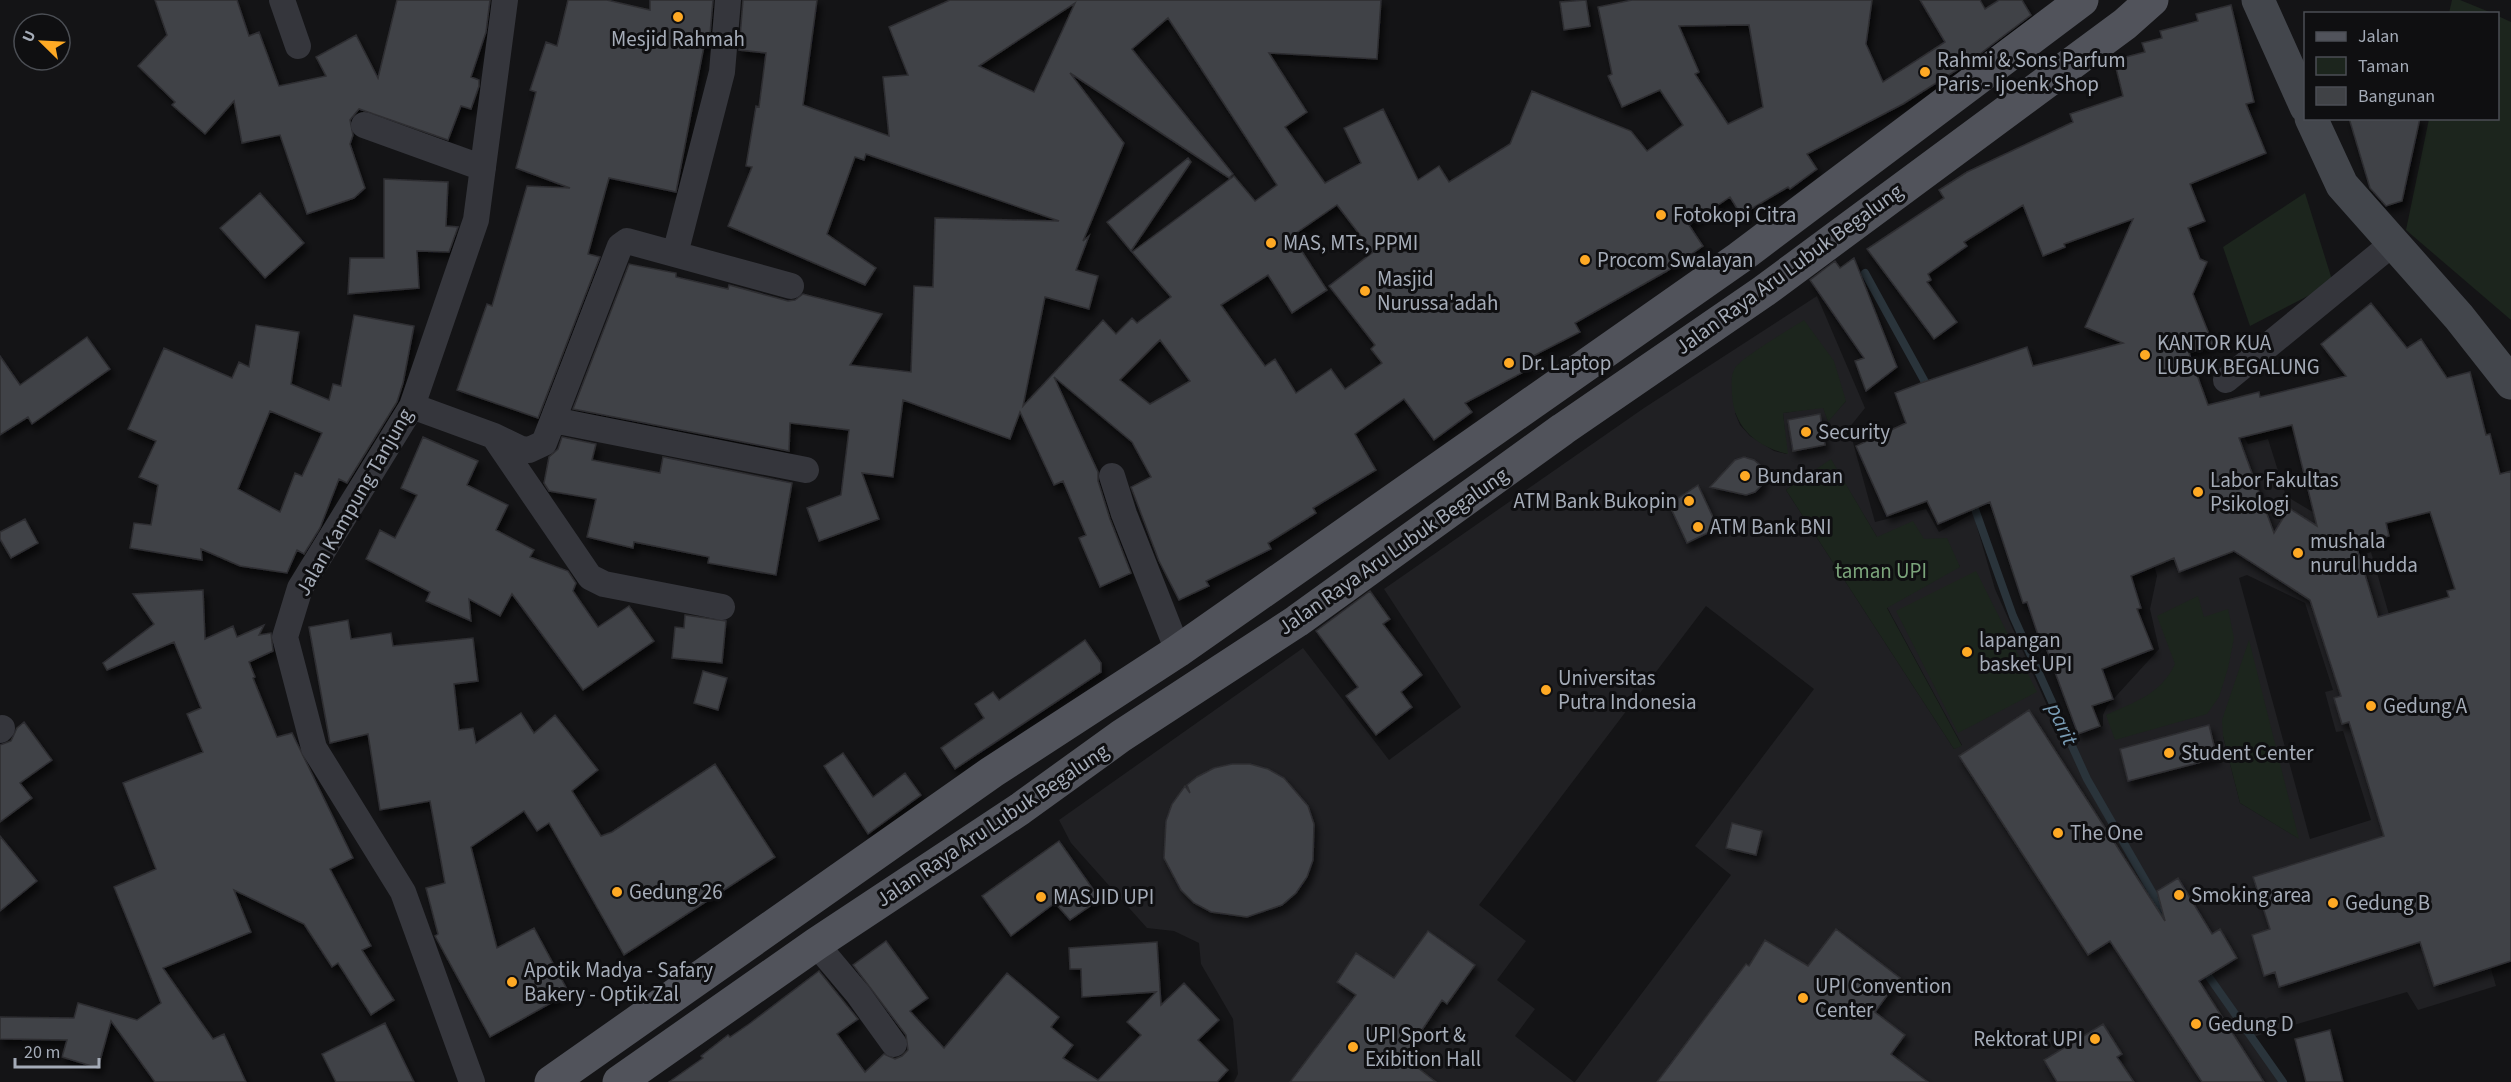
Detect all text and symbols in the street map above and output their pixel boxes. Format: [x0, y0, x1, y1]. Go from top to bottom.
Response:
marker: Mesjid Rahmah [671, 10, 685, 24]
north arrow [12, 12, 72, 72]
legend [2304, 12, 2499, 120]
place label: Mesjid Rahmah [611, 24, 745, 54]
text: Jalan [2358, 24, 2399, 49]
text: U [17, 27, 41, 46]
place label: Rahmi & Sons Parfum Paris - Ijoenk Shop [1937, 45, 2126, 99]
text: Taman [2358, 54, 2409, 79]
marker: Rahmi & Sons Parfum Paris - Ijoenk Shop [1918, 65, 1932, 79]
text: Bangunan [2358, 84, 2435, 109]
street label: Jalan Raya Aru Lubuk Begalung [1669, 176, 1909, 362]
place label: Fotokopi Citra [1673, 200, 1796, 230]
marker: Fotokopi Citra [1654, 208, 1668, 222]
place label: MAS, MTs, PPMI [1283, 228, 1418, 258]
marker: MAS, MTs, PPMI [1264, 236, 1278, 250]
place label: Procom Swalayan [1597, 245, 1754, 275]
marker: Procom Swalayan [1578, 253, 1592, 267]
place label: Masjid Nurussa'adah [1377, 264, 1498, 318]
marker: Masjid Nurussa'adah [1358, 284, 1372, 298]
place label: KANTOR KUA LUBUK BEGALUNG [2157, 328, 2320, 382]
place label: Dr. Laptop [1521, 348, 1611, 378]
marker: KANTOR KUA LUBUK BEGALUNG [2138, 348, 2152, 362]
marker: Dr. Laptop [1502, 356, 1516, 370]
street label: Jalan Kampung Tanjung [288, 402, 420, 601]
place label: Security [1818, 417, 1890, 447]
marker: Security [1799, 425, 1813, 439]
street label: Jalan Raya Aru Lubuk Begalung [1272, 460, 1514, 642]
place label: Bundaran [1757, 461, 1843, 491]
place label: Labor Fakultas Psikologi [2210, 465, 2339, 519]
marker: Bundaran [1738, 469, 1752, 483]
marker: Labor Fakultas Psikologi [2191, 485, 2205, 499]
place label: ATM Bank Bukopin [1514, 486, 1677, 516]
marker: ATM Bank Bukopin [1682, 494, 1696, 508]
place label: ATM Bank BNI [1710, 512, 1831, 542]
marker: ATM Bank BNI [1691, 520, 1705, 534]
place label: mushala nurul hudda [2310, 526, 2418, 580]
marker: mushala nurul hudda [2291, 546, 2305, 560]
park label: taman UPI [1835, 556, 1927, 586]
place label: lapangan basket UPI [1979, 625, 2072, 679]
marker: lapangan basket UPI [1960, 645, 1974, 659]
place label: Universitas Putra Indonesia [1558, 663, 1696, 717]
marker: Universitas Putra Indonesia [1539, 683, 1553, 697]
place label: Gedung A [2383, 691, 2468, 721]
water label: parit [2038, 697, 2086, 751]
marker: Gedung A [2364, 699, 2378, 713]
street label: Jalan Raya Aru Lubuk Begalung [870, 736, 1115, 914]
place label: Student Center [2181, 738, 2314, 768]
marker: Student Center [2162, 746, 2176, 760]
place label: The One [2070, 818, 2143, 848]
marker: The One [2051, 826, 2065, 840]
place label: Gedung 26 [629, 877, 723, 907]
place label: Smoking area [2191, 880, 2311, 910]
place label: MASJID UPI [1053, 882, 1154, 912]
marker: Gedung 26 [610, 885, 624, 899]
marker: Smoking area [2172, 888, 2186, 902]
place label: Gedung B [2345, 888, 2430, 918]
marker: MASJID UPI [1034, 890, 1048, 904]
marker: Gedung B [2326, 896, 2340, 910]
place label: Apotik Madya - Safary Bakery - Optik Zal [524, 955, 713, 1009]
place label: UPI Convention Center [1815, 971, 1952, 1025]
marker: Apotik Madya - Safary Bakery - Optik Zal [505, 975, 519, 989]
marker: UPI Convention Center [1796, 991, 1810, 1005]
place label: Gedung D [2208, 1009, 2294, 1039]
marker: Gedung D [2189, 1017, 2203, 1031]
place label: UPI Sport & Exibition Hall [1365, 1020, 1481, 1074]
place label: Rektorat UPI [1973, 1024, 2083, 1054]
scale bar [15, 1031, 99, 1069]
marker: Rektorat UPI [2088, 1032, 2102, 1046]
text: 20 m [24, 1040, 60, 1065]
marker: UPI Sport & Exibition Hall [1346, 1040, 1360, 1054]

